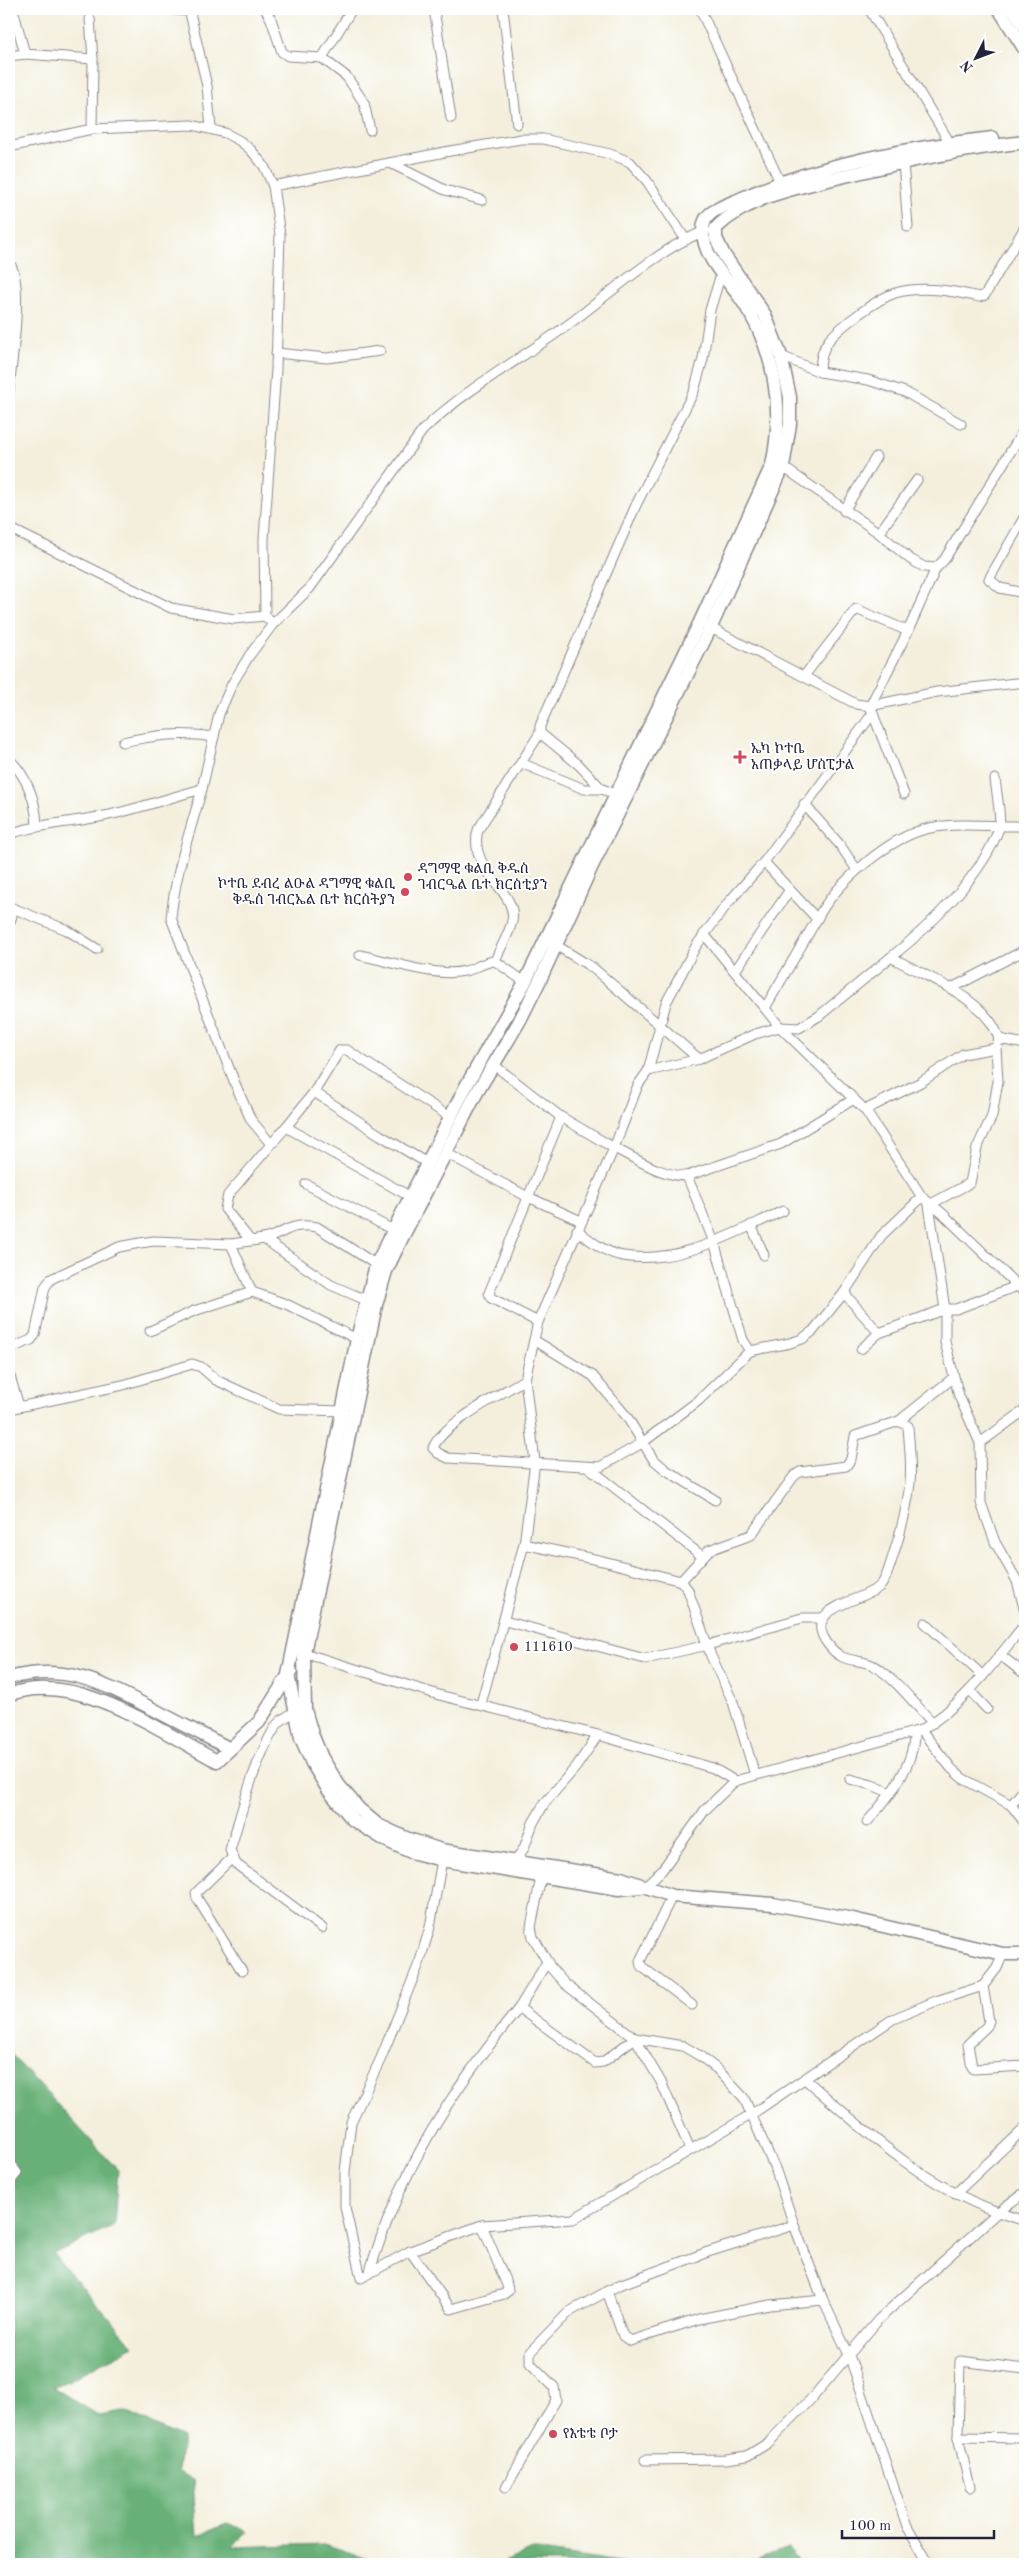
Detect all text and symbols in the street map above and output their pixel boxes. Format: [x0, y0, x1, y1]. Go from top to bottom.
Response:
north arrow [952, 32, 1002, 82]
text: N [958, 57, 976, 75]
place label: ኤካ ኮተቤ አጠቃላይ ሆስፒታል [751, 742, 855, 772]
marker: ኤካ ኮተቤ አጠቃላይ ሆስፒታል [733, 750, 747, 764]
place label: ዳግማዊ ቁልቢ ቅዱስ ገብርዔል ቤተ ክርስቲያን [418, 861, 548, 892]
marker: ዳግማዊ ቁልቢ ቅዱስ ገብርዔል ቤተ ክርስቲያን [402, 871, 414, 883]
place label: ኮተቤ ደብረ ልዑል ዳግማዊ ቁልቢ ቅዱስ ገብርኤል ቤተ ክርስትያን [218, 877, 395, 907]
marker: ኮተቤ ደብረ ልዑል ዳግማዊ ቁልቢ ቅዱስ ገብርኤል ቤተ ክርስትያን [399, 886, 411, 898]
place label: 111610 [524, 1640, 573, 1654]
marker: 111610 [508, 1641, 520, 1653]
place label: የእቴቴ ቦታ [563, 2427, 619, 2441]
marker: የእቴቴ ቦታ [547, 2428, 559, 2440]
scale bar [842, 2508, 994, 2540]
text: 100 m [849, 2519, 891, 2534]

